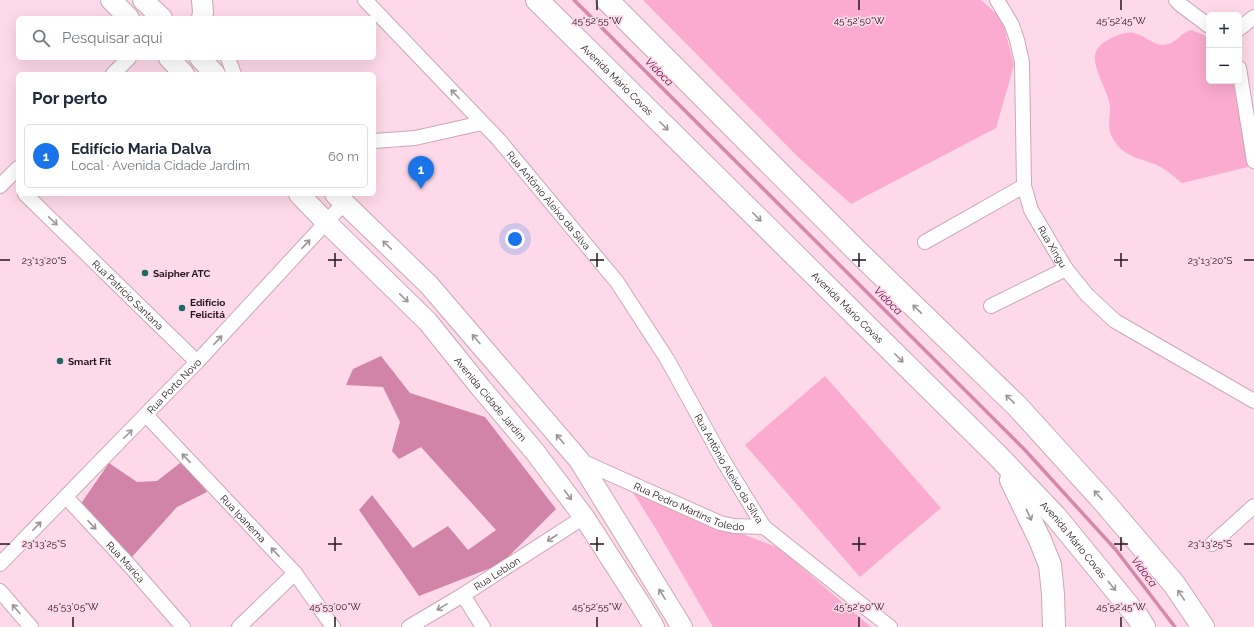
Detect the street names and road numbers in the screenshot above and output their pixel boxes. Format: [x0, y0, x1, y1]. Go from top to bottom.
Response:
street label: Avenida Mário Covas [579, 42, 656, 117]
street label: Rua Antônio Aleixo da Silva [505, 149, 593, 252]
street label: Rua Xingu [1036, 224, 1069, 269]
street label: Rua Patrício Santana [90, 258, 166, 332]
street label: Avenida Mário Covas [810, 270, 886, 345]
street label: Avenida Cidade Jardim [453, 355, 529, 443]
street label: Rua Porto Novo [145, 356, 203, 415]
street label: Rua Antônio Aleixo da Silva [693, 412, 766, 525]
street label: Rua Pedro Martins Toledo [632, 480, 745, 532]
street label: Rua Ipanema [219, 492, 268, 544]
street label: Avenida Mário Covas [1038, 499, 1109, 580]
street label: Rua Marica [104, 539, 147, 584]
street label: Rua Leblon [472, 554, 522, 592]

